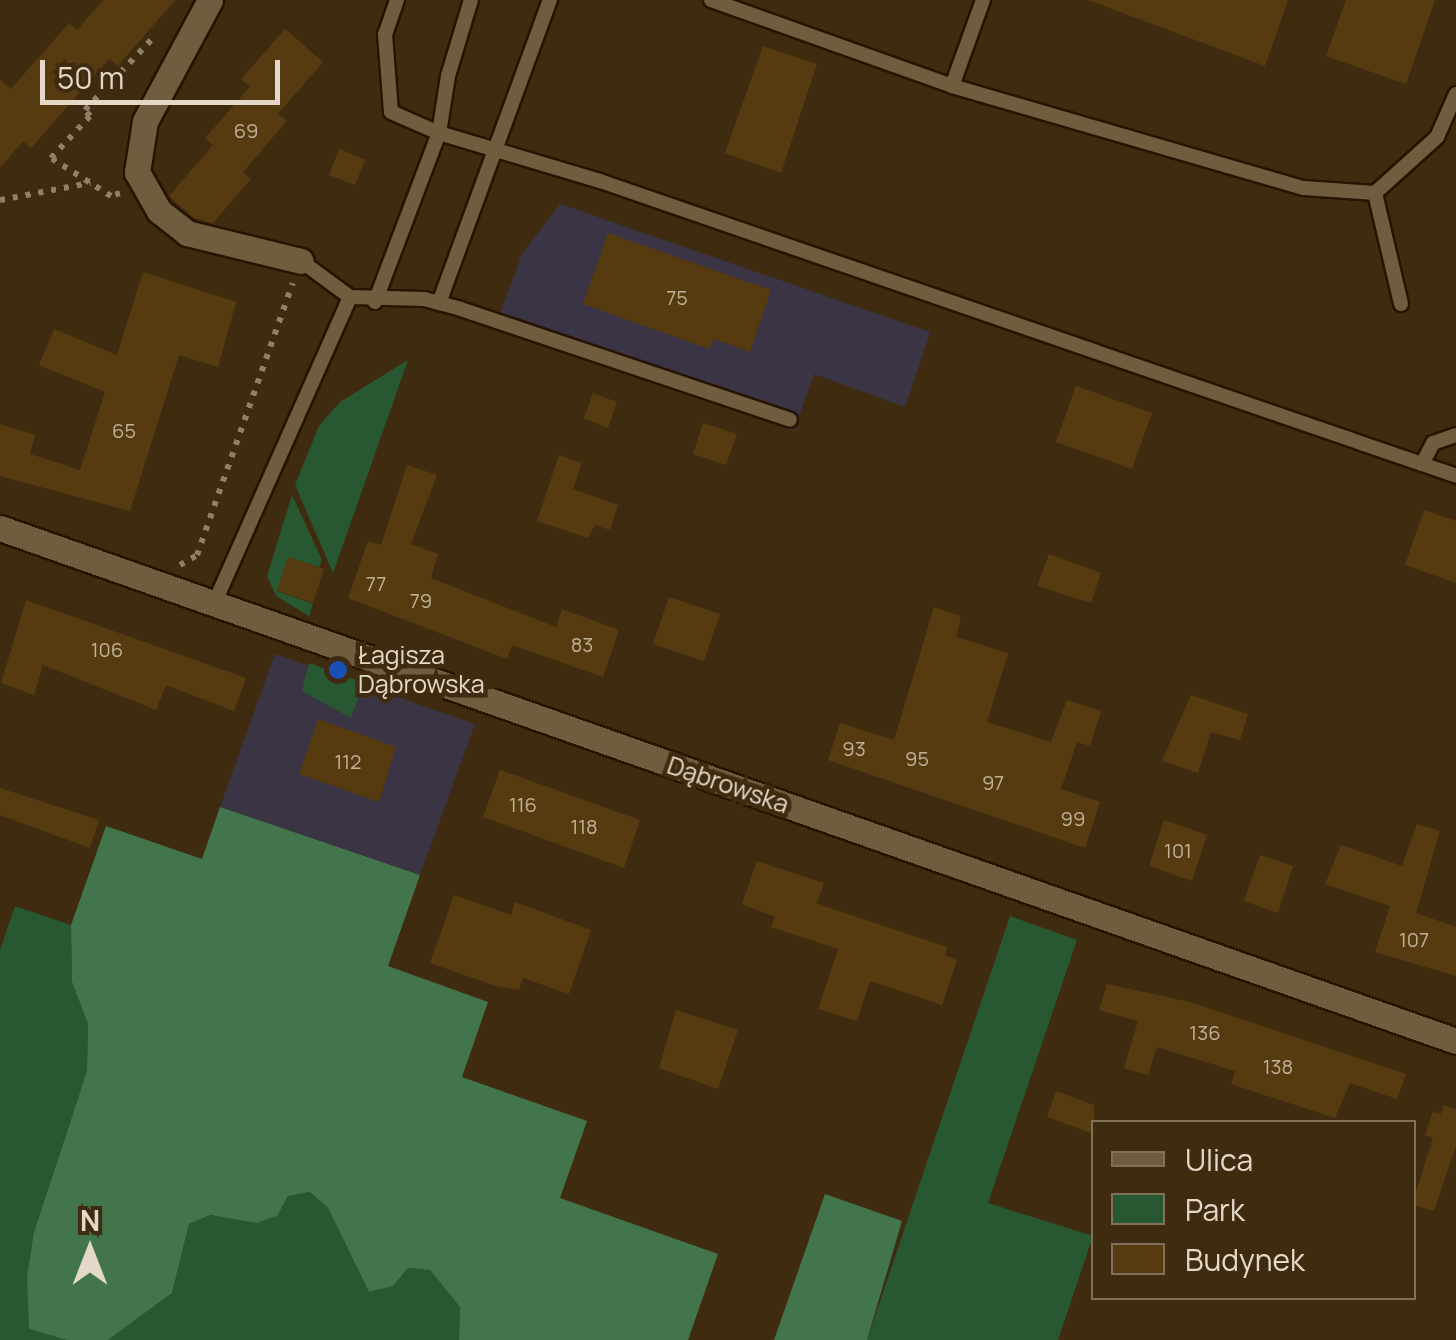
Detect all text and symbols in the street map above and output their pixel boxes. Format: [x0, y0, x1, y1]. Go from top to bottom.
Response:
scale bar [45, 40, 285, 102]
text: 50 m [57, 57, 124, 98]
house number: 69 [234, 118, 258, 142]
house number: 75 [666, 285, 688, 309]
house number: 65 [112, 418, 136, 442]
house number: 77 [366, 571, 386, 595]
house number: 79 [410, 588, 432, 612]
house number: 83 [571, 632, 593, 656]
house number: 106 [91, 637, 123, 661]
place label: Łagisza Dąbrowska [358, 641, 485, 700]
marker: Łagisza Dąbrowska [327, 659, 349, 681]
house number: 93 [842, 736, 866, 760]
house number: 95 [905, 746, 929, 770]
house number: 112 [335, 749, 361, 773]
street label: Dąbrowska [663, 750, 793, 820]
house number: 97 [982, 770, 1004, 794]
house number: 116 [509, 792, 537, 816]
house number: 99 [1061, 806, 1085, 830]
house number: 118 [570, 814, 598, 838]
house number: 101 [1164, 838, 1192, 862]
house number: 107 [1399, 927, 1429, 951]
house number: 136 [1189, 1020, 1221, 1044]
house number: 138 [1263, 1054, 1293, 1078]
legend [1091, 1120, 1416, 1300]
text: Ulica [1185, 1139, 1253, 1180]
text: Park [1185, 1189, 1245, 1230]
north arrow [40, 1200, 140, 1300]
text: N [80, 1201, 100, 1239]
text: Budynek [1185, 1239, 1305, 1280]

